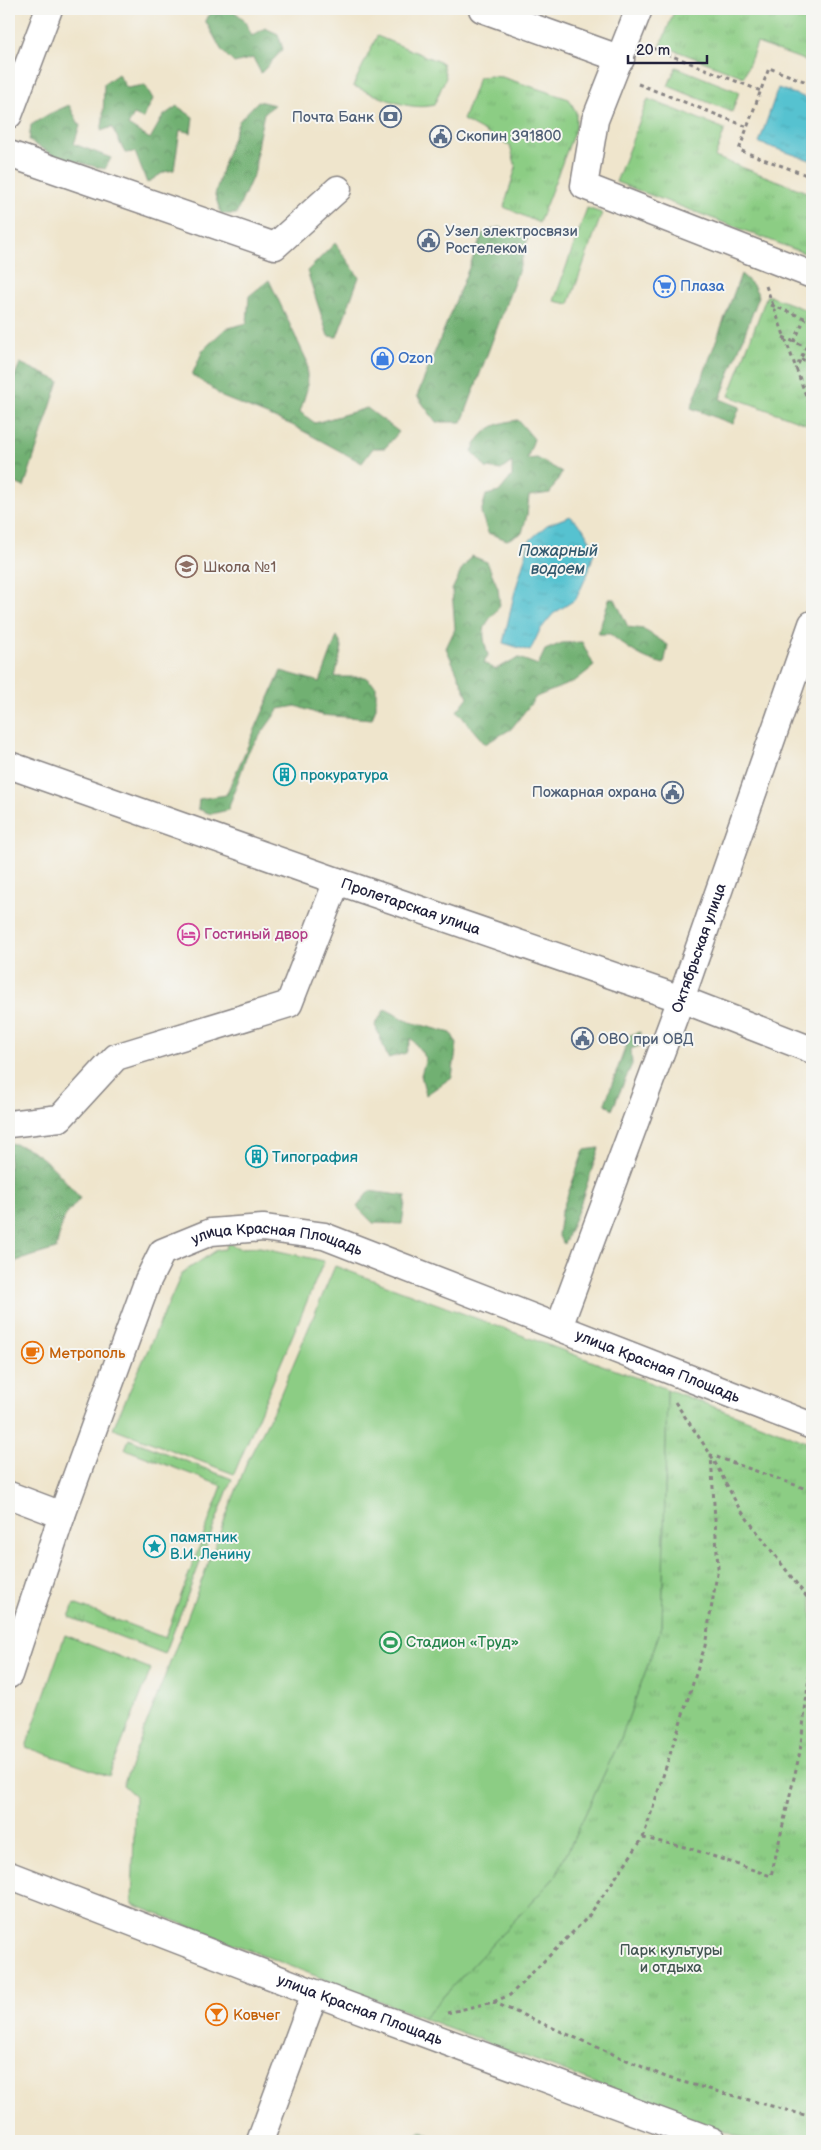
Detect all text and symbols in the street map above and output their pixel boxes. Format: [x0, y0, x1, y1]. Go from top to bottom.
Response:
scale bar [628, 32, 707, 64]
text: 20 m [636, 41, 670, 60]
bank icon: Почта Банк [378, 105, 402, 129]
place label: Почта Банк [292, 108, 374, 127]
public building icon: Скопин 391800 [428, 124, 452, 148]
place label: Скопин 391800 [456, 127, 562, 146]
place label: Узел электросвязи Ростелеком [445, 222, 578, 258]
public building icon: Узел электросвязи Ростелеком [417, 228, 441, 252]
supermarket icon: Плаза [652, 274, 676, 298]
place label: Плаза [680, 277, 725, 296]
shop icon: Ozon [370, 346, 394, 370]
place label: Ozon [398, 349, 433, 368]
water label: Пожарный водоем [518, 542, 598, 579]
school or university icon: Школа №1 [175, 555, 199, 579]
place label: Школа №1 [203, 558, 276, 577]
building icon: прокуратура [272, 763, 296, 787]
place label: прокуратура [300, 766, 389, 785]
public building icon: Пожарная охрана [661, 780, 685, 804]
place label: Пожарная охрана [532, 783, 657, 802]
street label: Пролетарская улица [338, 874, 483, 940]
street label: Октябрьская улица [668, 881, 731, 1016]
hotel icon: Гостиный двор [176, 922, 200, 946]
place label: Гостиный двор [204, 925, 309, 944]
public building icon: ОВО при ОВД [570, 1027, 594, 1051]
place label: ОВО при ОВД [598, 1030, 694, 1049]
building icon: Типография [244, 1145, 268, 1169]
place label: Типография [272, 1148, 358, 1167]
street label: улица Красная Площадь [189, 1219, 366, 1260]
street label: улица Красная Площадь [573, 1326, 743, 1407]
cafe icon: Метрополь [21, 1341, 45, 1365]
place label: Метрополь [49, 1344, 126, 1363]
place label: памятник В.И. Ленину [170, 1528, 251, 1564]
place icon: памятник В.И. Ленину [142, 1534, 166, 1558]
sports icon: Стадион «Труд» [378, 1630, 402, 1654]
place label: Стадион «Труд» [406, 1633, 519, 1652]
park label: Парк культуры и отдыха [619, 1941, 723, 1977]
street label: улица Красная Площадь [275, 1970, 446, 2050]
bar icon: Ковчег [205, 2003, 229, 2027]
place label: Ковчег [233, 2006, 280, 2025]

